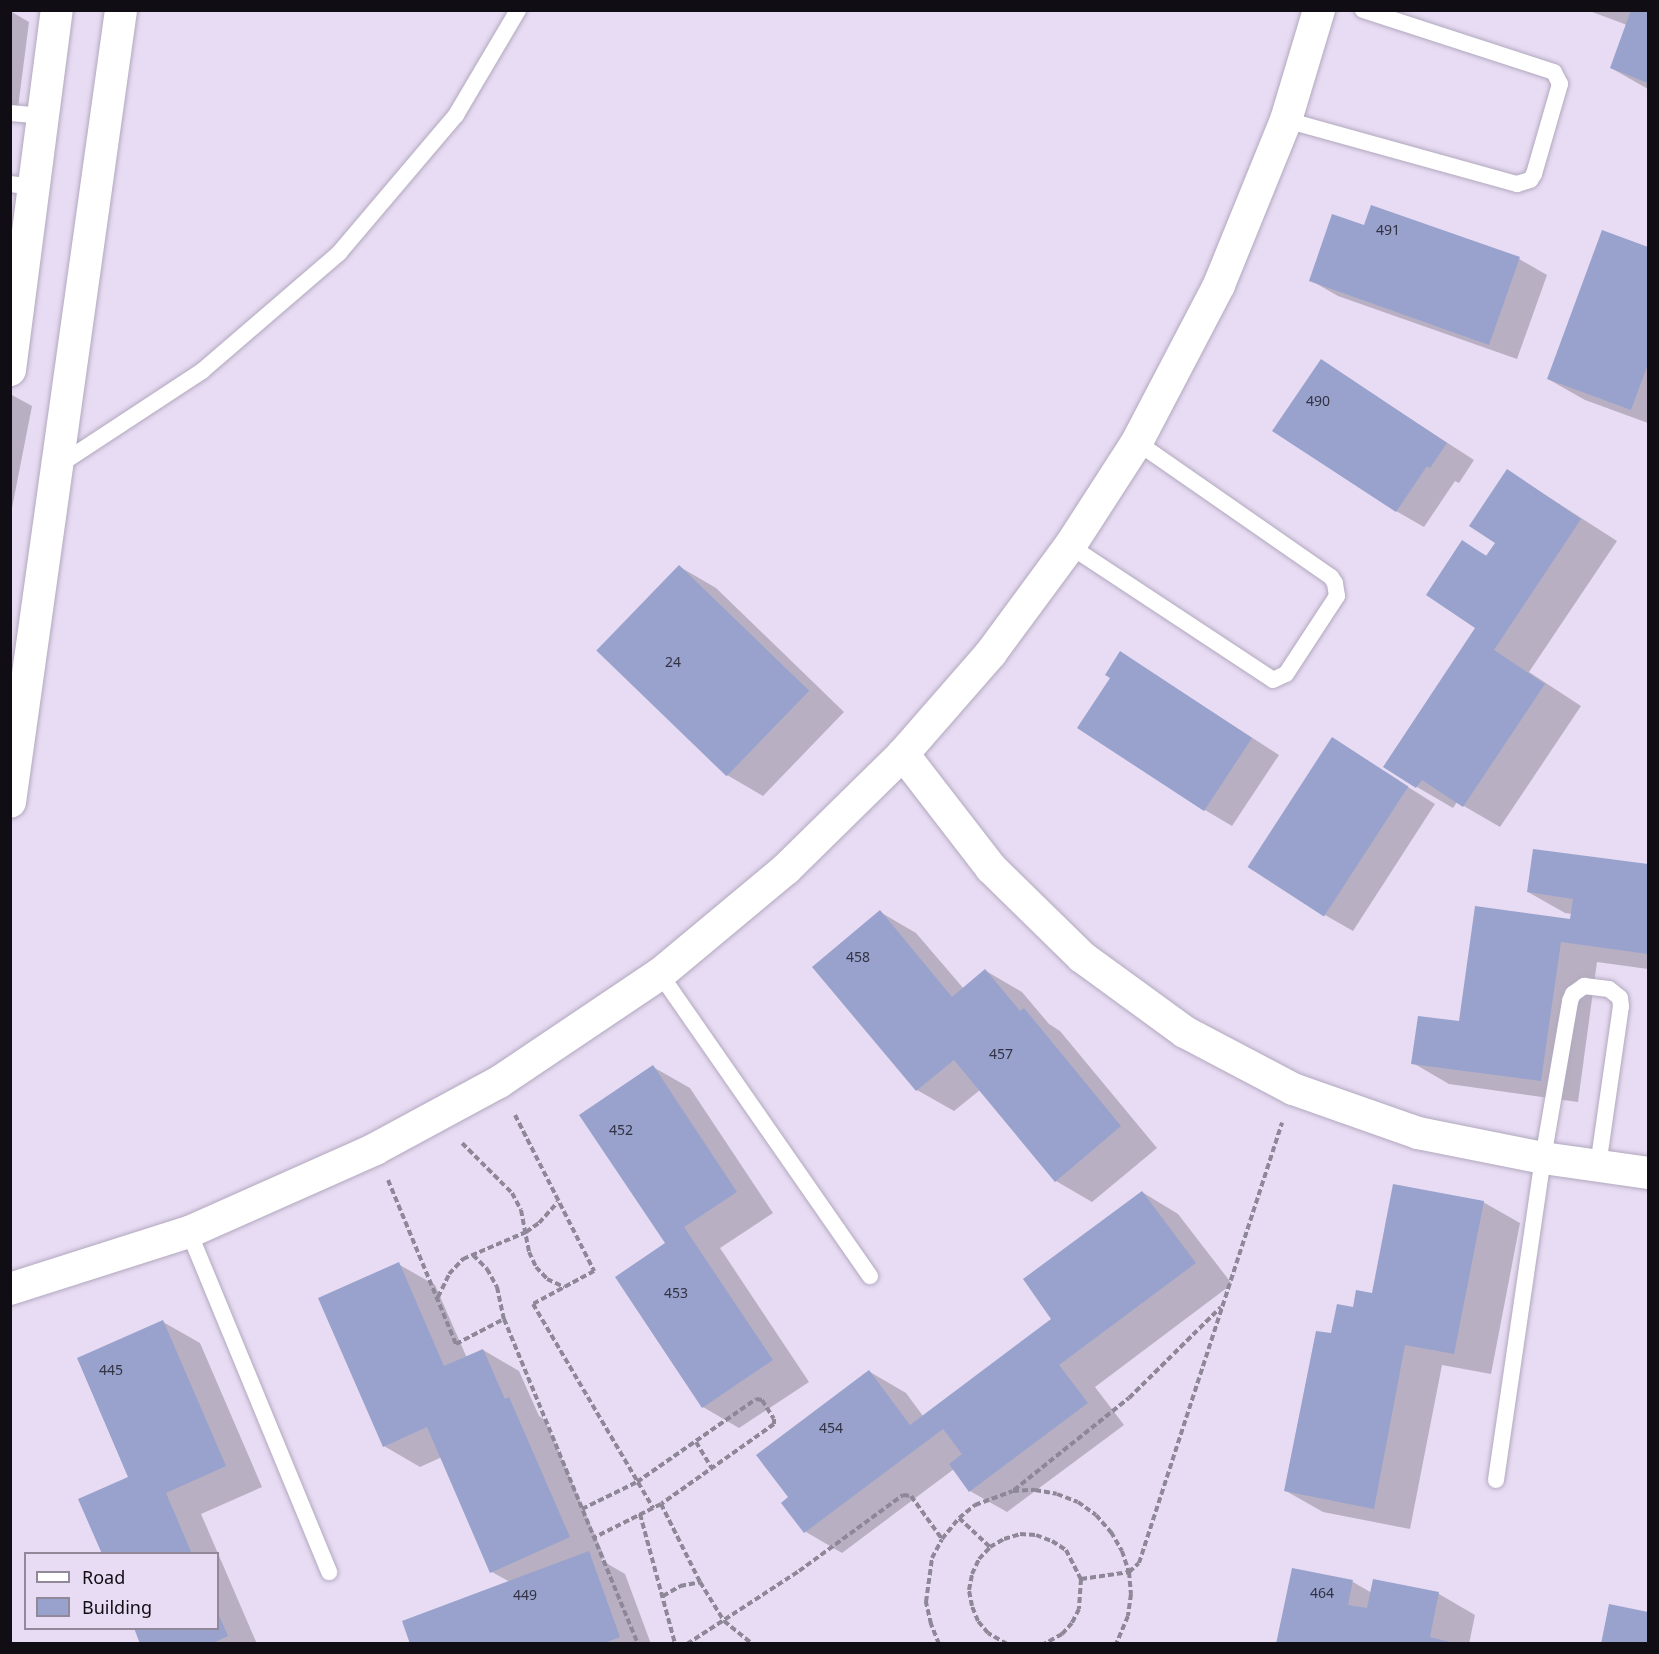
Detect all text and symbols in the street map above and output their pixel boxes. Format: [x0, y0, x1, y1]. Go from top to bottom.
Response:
house number: 491 [1376, 222, 1400, 238]
house number: 490 [1306, 393, 1330, 409]
house number: 24 [665, 654, 681, 670]
house number: 458 [846, 949, 870, 965]
house number: 457 [989, 1046, 1013, 1062]
house number: 452 [609, 1122, 633, 1138]
house number: 453 [664, 1285, 688, 1301]
house number: 445 [99, 1362, 123, 1378]
house number: 454 [819, 1420, 843, 1436]
legend [24, 1552, 219, 1630]
text: Road [82, 1565, 125, 1589]
house number: 464 [1310, 1585, 1334, 1601]
house number: 449 [513, 1587, 537, 1603]
text: Building [82, 1595, 152, 1619]

